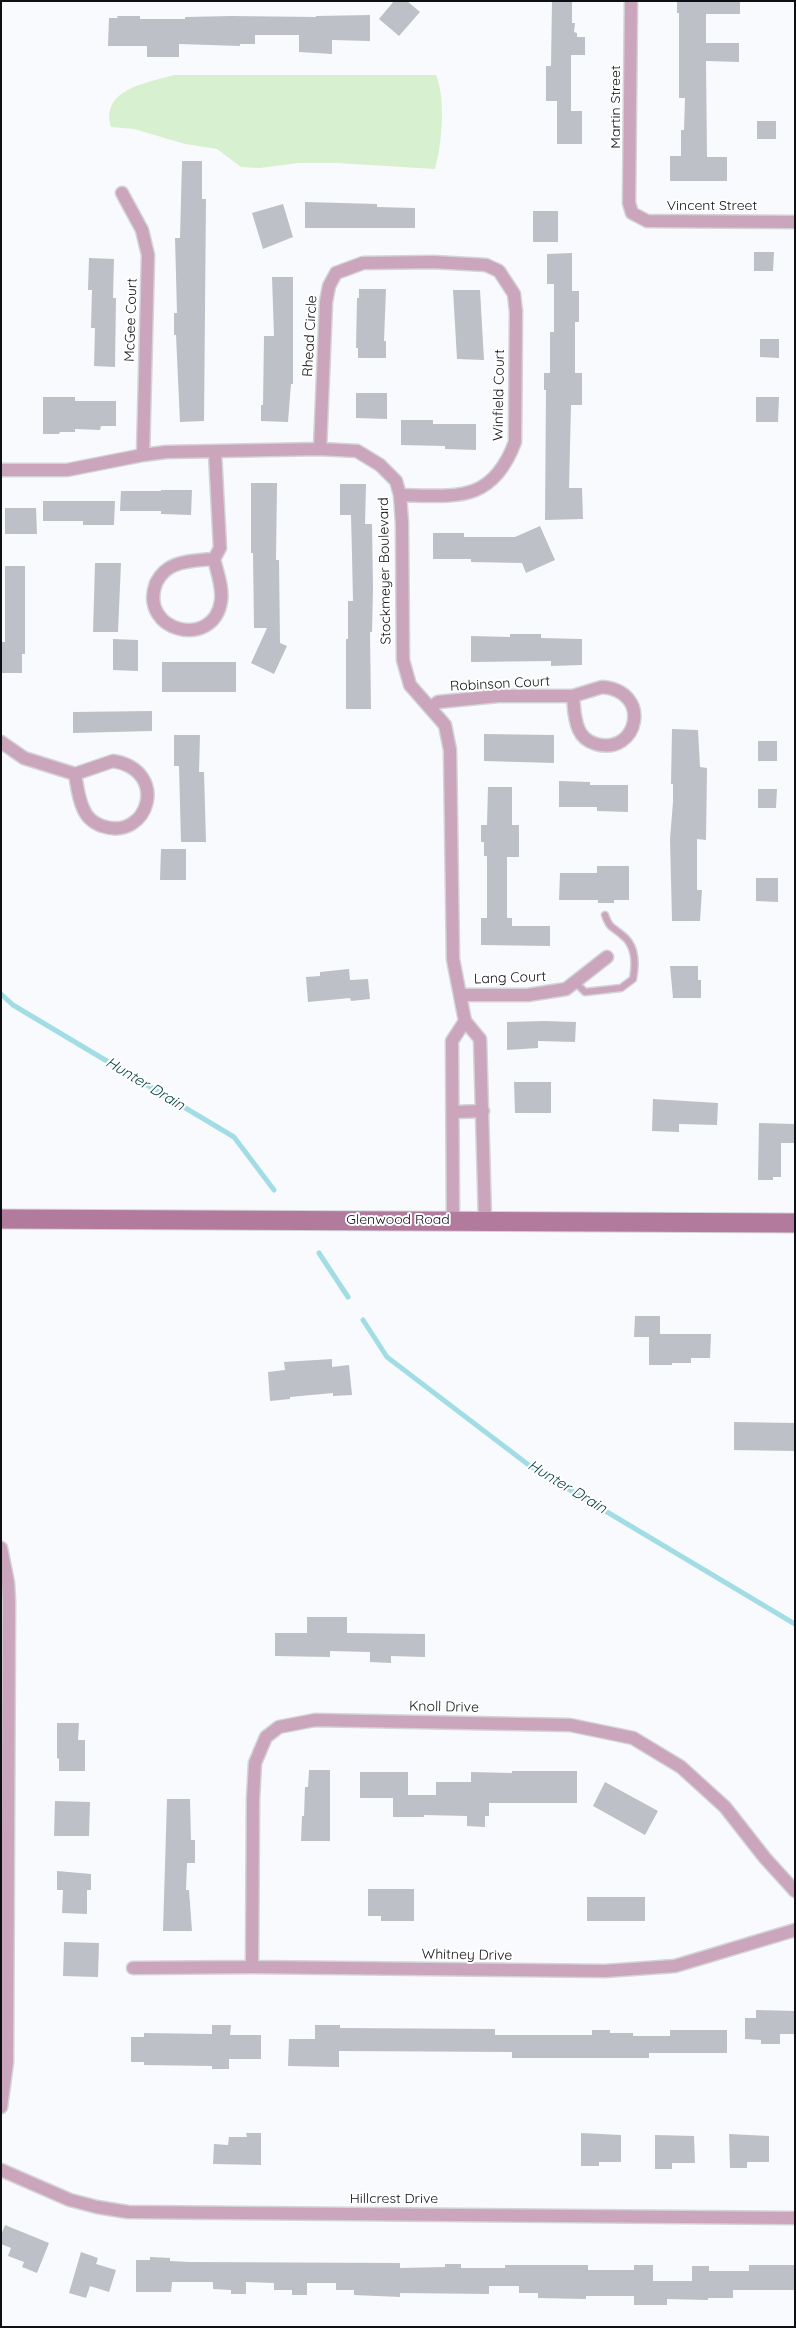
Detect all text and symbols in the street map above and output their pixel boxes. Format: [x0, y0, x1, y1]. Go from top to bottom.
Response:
street label: Martin Street [608, 65, 624, 149]
street label: Vincent Street [667, 198, 757, 214]
street label: McGee Court [121, 278, 141, 362]
street label: Rhead Circle [299, 295, 321, 377]
street label: Winfield Court [490, 349, 508, 441]
street label: Stockmeyer Boulevard [375, 497, 395, 645]
street label: Robinson Court [450, 673, 550, 695]
street label: Lang Court [474, 968, 546, 988]
water label: Hunter Drain [102, 1053, 188, 1115]
street label: Glenwood Road [346, 1212, 450, 1228]
water label: Hunter Drain [524, 1456, 610, 1518]
street label: Knoll Drive [409, 1698, 479, 1716]
street label: Whitney Drive [422, 1946, 512, 1964]
street label: Hillcrest Drive [350, 2191, 438, 2207]

